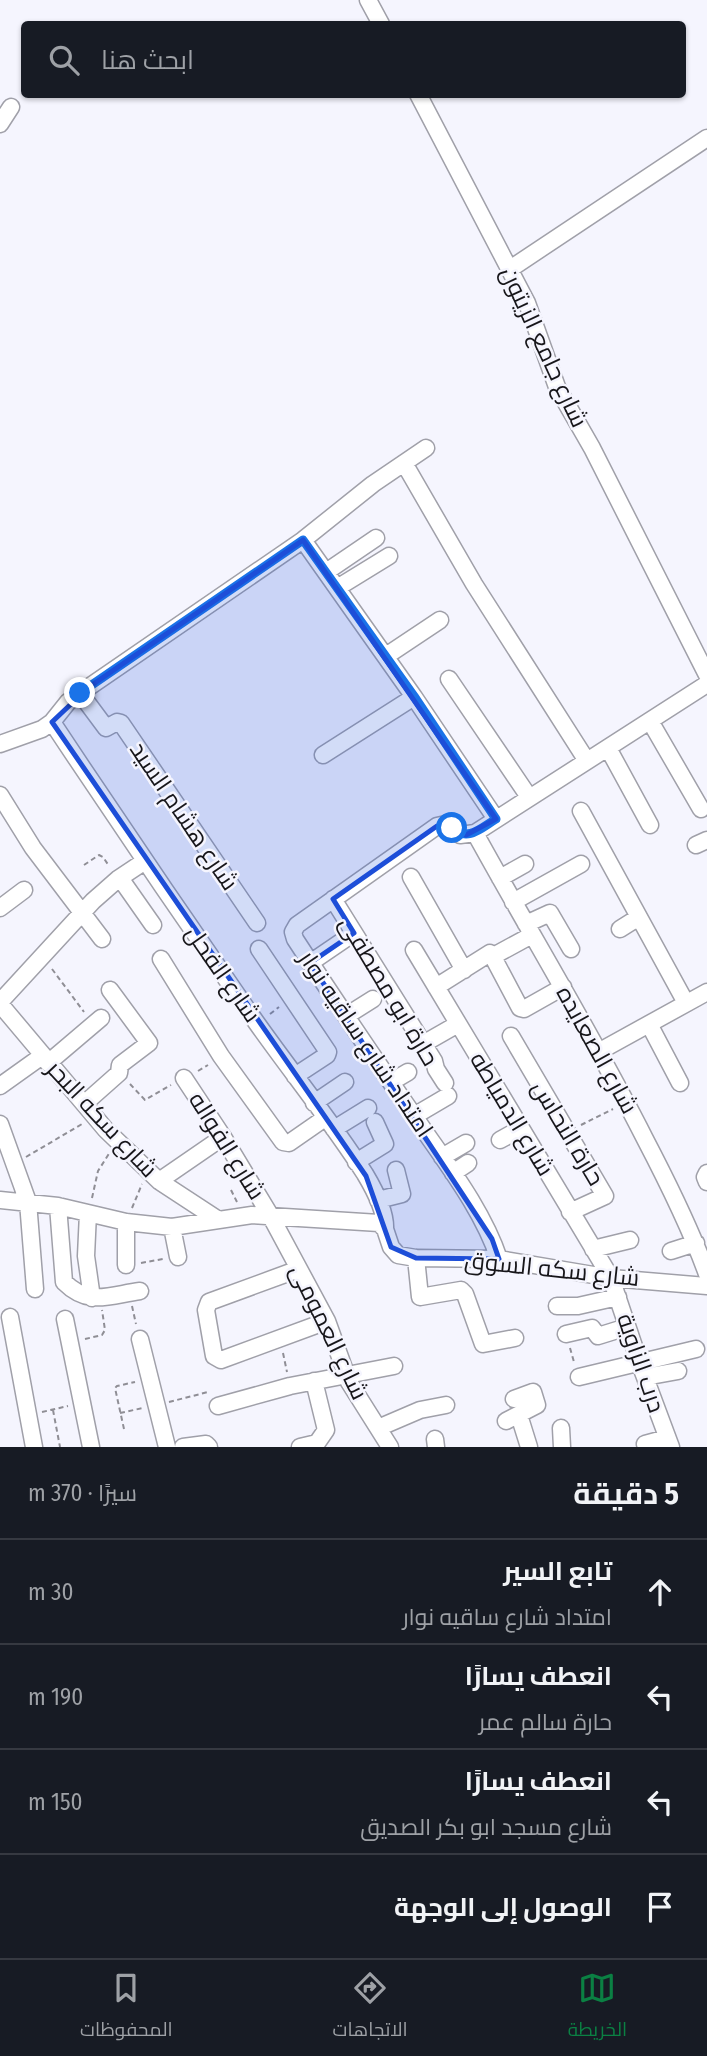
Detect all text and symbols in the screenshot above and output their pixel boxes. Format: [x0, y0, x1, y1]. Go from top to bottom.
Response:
search box [21, 21, 686, 98]
icon: search [45, 41, 83, 79]
text: ابحث هنا [101, 45, 194, 76]
street label: شارع جامع الزيتون [493, 262, 594, 433]
route end [64, 677, 95, 708]
street label: شارع هشام السيد [122, 736, 244, 897]
route start [436, 812, 467, 843]
street label: حارة ابو مصطفى [333, 911, 445, 1071]
street label: شارع الفحل [178, 920, 267, 1029]
street label: امتداد شارع ساقيه نوار [290, 944, 439, 1144]
street label: شارع الصعايده [549, 981, 643, 1120]
street label: شارع الدمياطه [462, 1047, 560, 1182]
street label: شارع سكه البحر [38, 1053, 163, 1184]
street label: حارة النحاس [526, 1076, 610, 1190]
street label: شارع الفواله [181, 1087, 271, 1206]
street label: شارع سكه السوق [463, 1246, 641, 1294]
street label: شارع العمومى [282, 1260, 374, 1405]
street label: درب الزاوية [611, 1310, 671, 1416]
text: 5 دقيقة [573, 1476, 679, 1512]
text: سيرًا · 370 m [28, 1479, 137, 1507]
text: تابع السير [503, 1556, 612, 1587]
icon: ahead [641, 1573, 679, 1611]
text: 30 m [28, 1578, 73, 1606]
text: امتداد شارع ساقيه نوار [402, 1603, 612, 1631]
text: انعطف يسارًا [465, 1661, 612, 1692]
icon: left [641, 1678, 679, 1716]
text: 190 m [28, 1683, 83, 1711]
text: حارة سالم عمر [479, 1708, 612, 1736]
text: انعطف يسارًا [465, 1766, 612, 1797]
icon: left [641, 1783, 679, 1821]
text: 150 m [28, 1788, 83, 1816]
text: شارع مسجد ابو بكر الصديق [360, 1813, 612, 1841]
icon: arrive [641, 1888, 679, 1926]
text: الوصول إلى الوجهة [394, 1892, 612, 1923]
tab: المحفوظات [80, 1969, 173, 2047]
tab: الاتجاهات [332, 1969, 408, 2047]
tab: الخريطة [568, 1969, 627, 2047]

